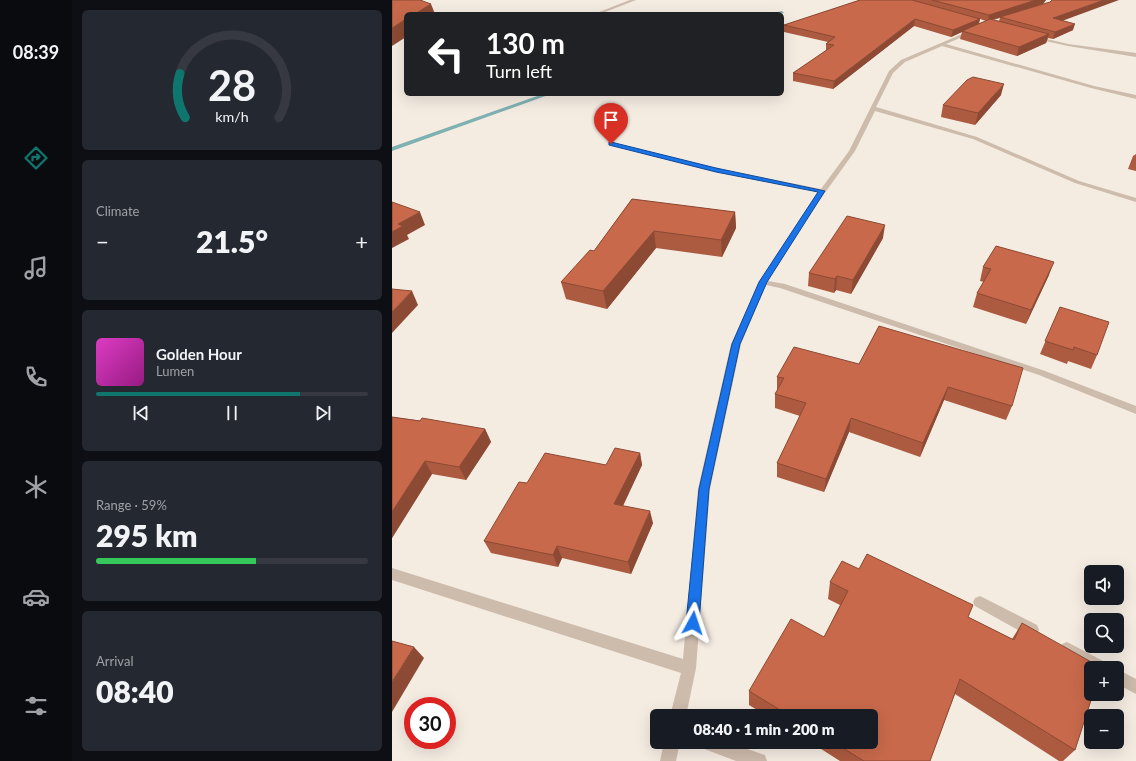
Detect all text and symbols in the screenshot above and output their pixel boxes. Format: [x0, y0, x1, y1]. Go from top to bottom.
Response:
text: 130 m [486, 26, 565, 60]
icon: left [420, 28, 472, 80]
text: 08:39 [13, 41, 59, 63]
text: 28 [208, 60, 256, 110]
text: Turn left [486, 60, 552, 82]
pin [594, 103, 628, 144]
text: km/h [215, 108, 249, 125]
icon: arrive [600, 109, 622, 131]
icon: directions [22, 144, 50, 172]
text: Climate [96, 203, 139, 219]
text: 21.5° [196, 223, 268, 259]
text: − [96, 228, 109, 255]
text: + [355, 228, 368, 255]
icon: music [22, 254, 50, 282]
text: Golden Hour [156, 345, 242, 363]
icon: phone [22, 363, 50, 391]
text: Lumen [156, 363, 194, 379]
icon: previous [130, 402, 152, 424]
icon: pause [221, 402, 243, 424]
icon: next [312, 402, 334, 424]
icon: climate [22, 473, 50, 501]
text: Range · 59% [96, 497, 167, 513]
text: 295 km [96, 517, 197, 553]
map controls [1084, 565, 1124, 749]
button: sound [1084, 565, 1124, 605]
icon: car [22, 583, 50, 611]
position arrow [672, 602, 714, 644]
button: search [1084, 613, 1124, 653]
text: Arrival [96, 653, 133, 669]
button: + [1084, 661, 1124, 701]
text: 08:40 [96, 673, 174, 709]
icon: filters [22, 692, 50, 720]
speed limit sign: 30 [404, 697, 456, 749]
button: − [1084, 709, 1124, 749]
text: 08:40 · 1 min · 200 m [693, 720, 835, 738]

